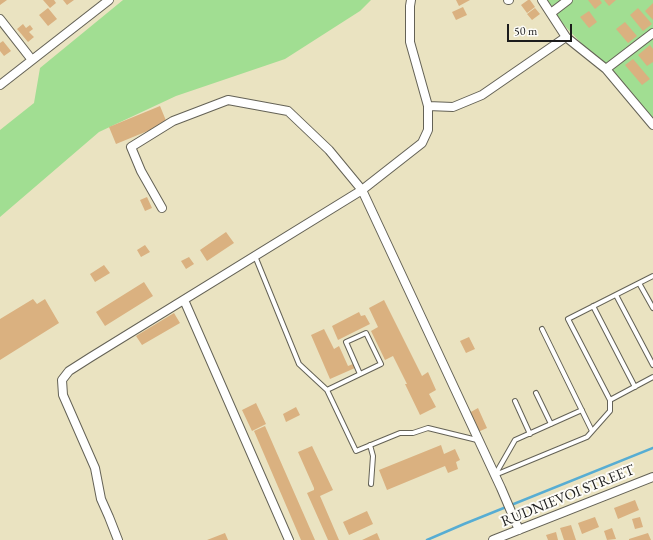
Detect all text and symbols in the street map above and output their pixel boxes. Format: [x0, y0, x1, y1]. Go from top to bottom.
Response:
scale bar [509, 16, 574, 42]
text: 50 m [514, 23, 537, 39]
street label: RUDNIEVOI STREET [499, 461, 637, 531]

